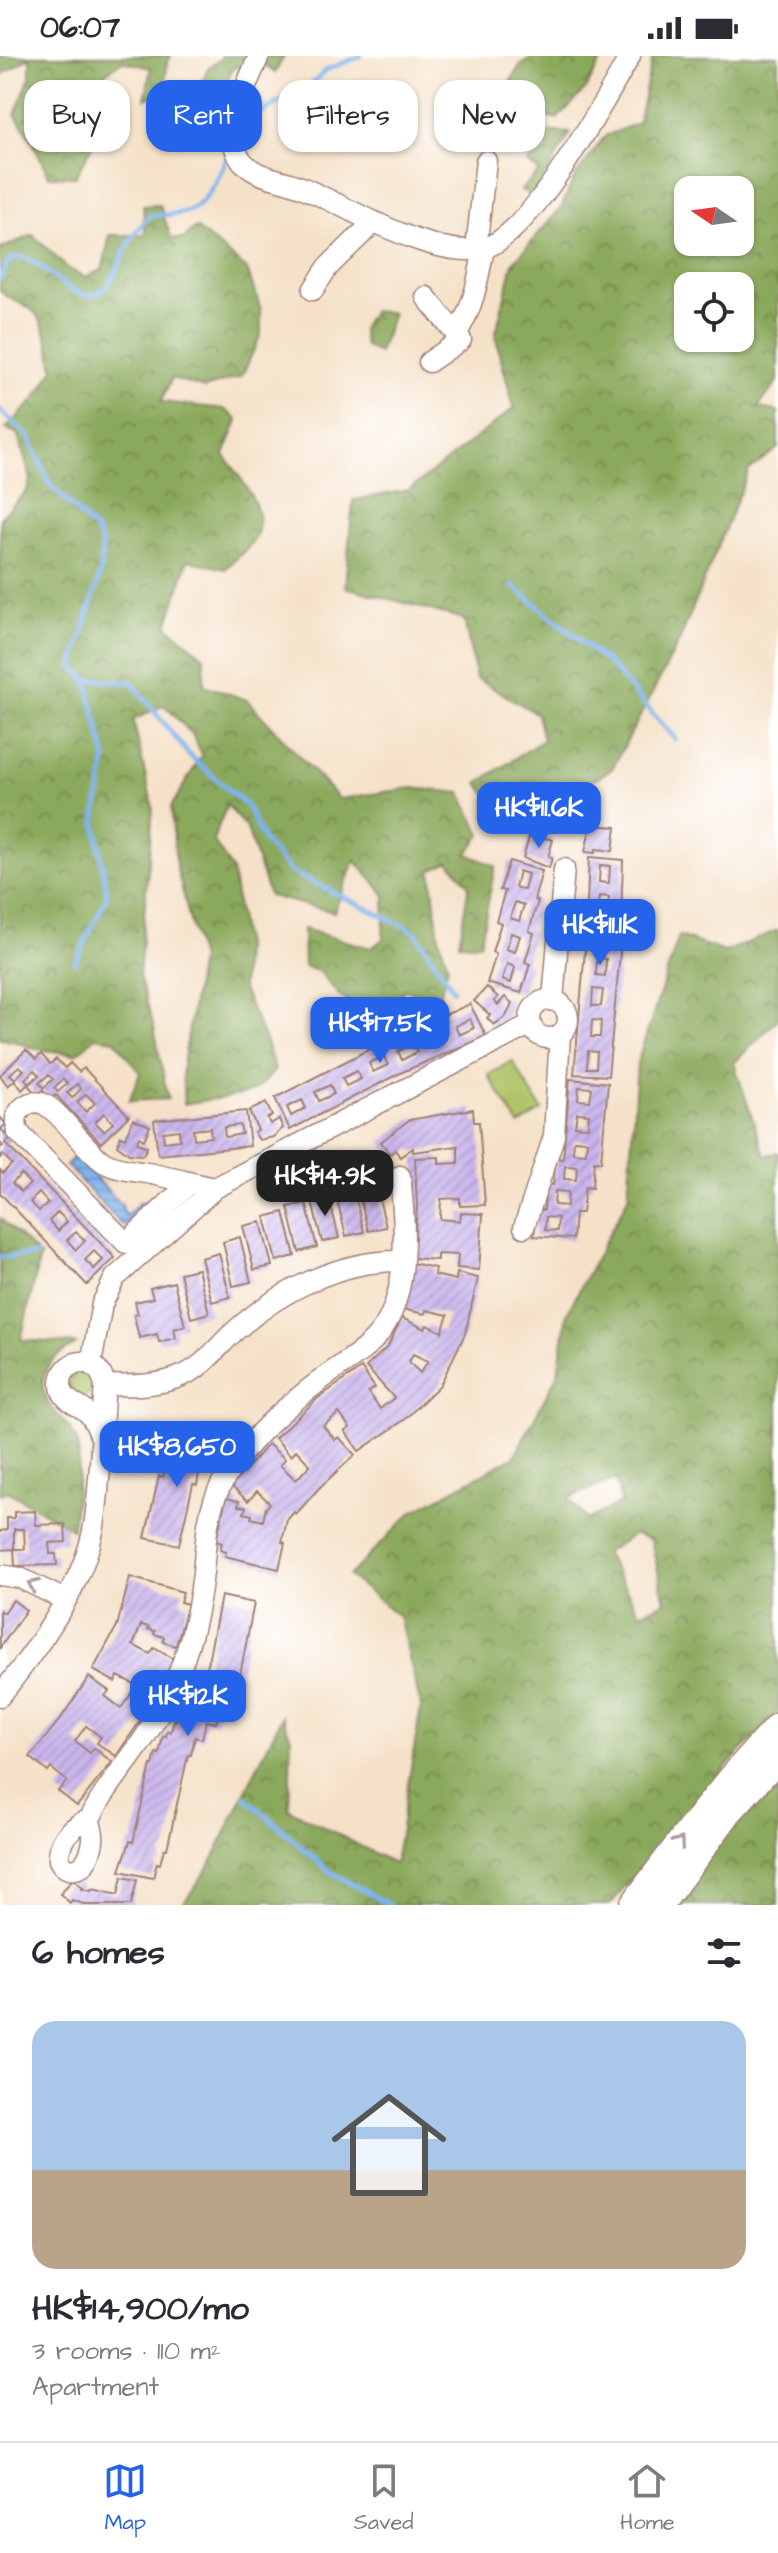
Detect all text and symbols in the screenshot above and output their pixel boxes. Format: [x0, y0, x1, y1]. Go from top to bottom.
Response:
text: 06:07 [40, 7, 120, 49]
chip: Buy [24, 80, 130, 152]
chip: Rent [146, 80, 262, 152]
chip: Filters [278, 80, 418, 152]
chip: New [434, 80, 545, 152]
north arrow [674, 176, 754, 256]
map controls [674, 176, 754, 352]
button: locate [674, 272, 754, 352]
pin: HK$11.6K [456, 782, 622, 850]
text: HK$11.6K [495, 790, 583, 826]
pin: HK$11.1K [517, 899, 683, 967]
text: HK$11.1K [562, 907, 638, 943]
pin: HK$17.5K [297, 997, 463, 1065]
text: HK$17.5K [328, 1005, 432, 1041]
pin: HK$14.9K [242, 1150, 408, 1218]
text: HK$14.9K [274, 1158, 376, 1194]
pin: HK$8,650 [94, 1421, 260, 1489]
text: HK$8,650 [118, 1429, 236, 1465]
one-way arrow [27, 1578, 41, 1594]
pin: HK$12K [123, 1670, 253, 1738]
text: HK$12K [148, 1678, 228, 1714]
one-way arrow [669, 1836, 684, 1850]
text: 6 homes [32, 1929, 165, 1977]
icon: filters [702, 1931, 746, 1975]
icon: home [317, 2073, 461, 2217]
text: HK$14,900/mo [32, 2285, 249, 2333]
text: 3 rooms · 110 m² [32, 2333, 220, 2369]
text: Apartment [32, 2369, 159, 2405]
tab: Map [103, 2459, 147, 2538]
tab: Saved [354, 2459, 414, 2538]
tab: Home [620, 2459, 675, 2538]

